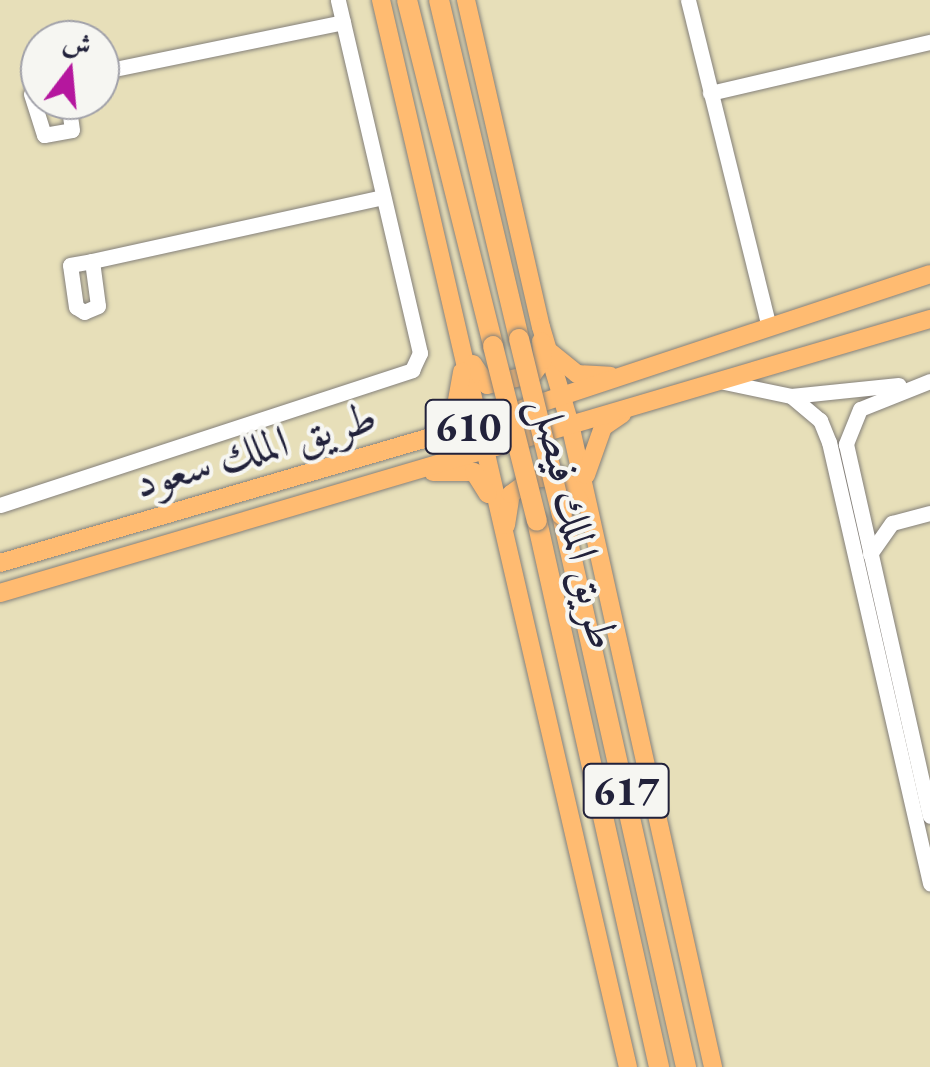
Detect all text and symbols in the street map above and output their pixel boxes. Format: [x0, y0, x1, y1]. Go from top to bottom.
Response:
north arrow [20, 20, 120, 120]
text: ش [59, 22, 96, 64]
street label: طريق الملك سعود [128, 389, 382, 509]
road number: 610 [423, 390, 513, 464]
street label: طريق الملك فيصل [521, 392, 631, 654]
road number: 617 [581, 754, 671, 828]

